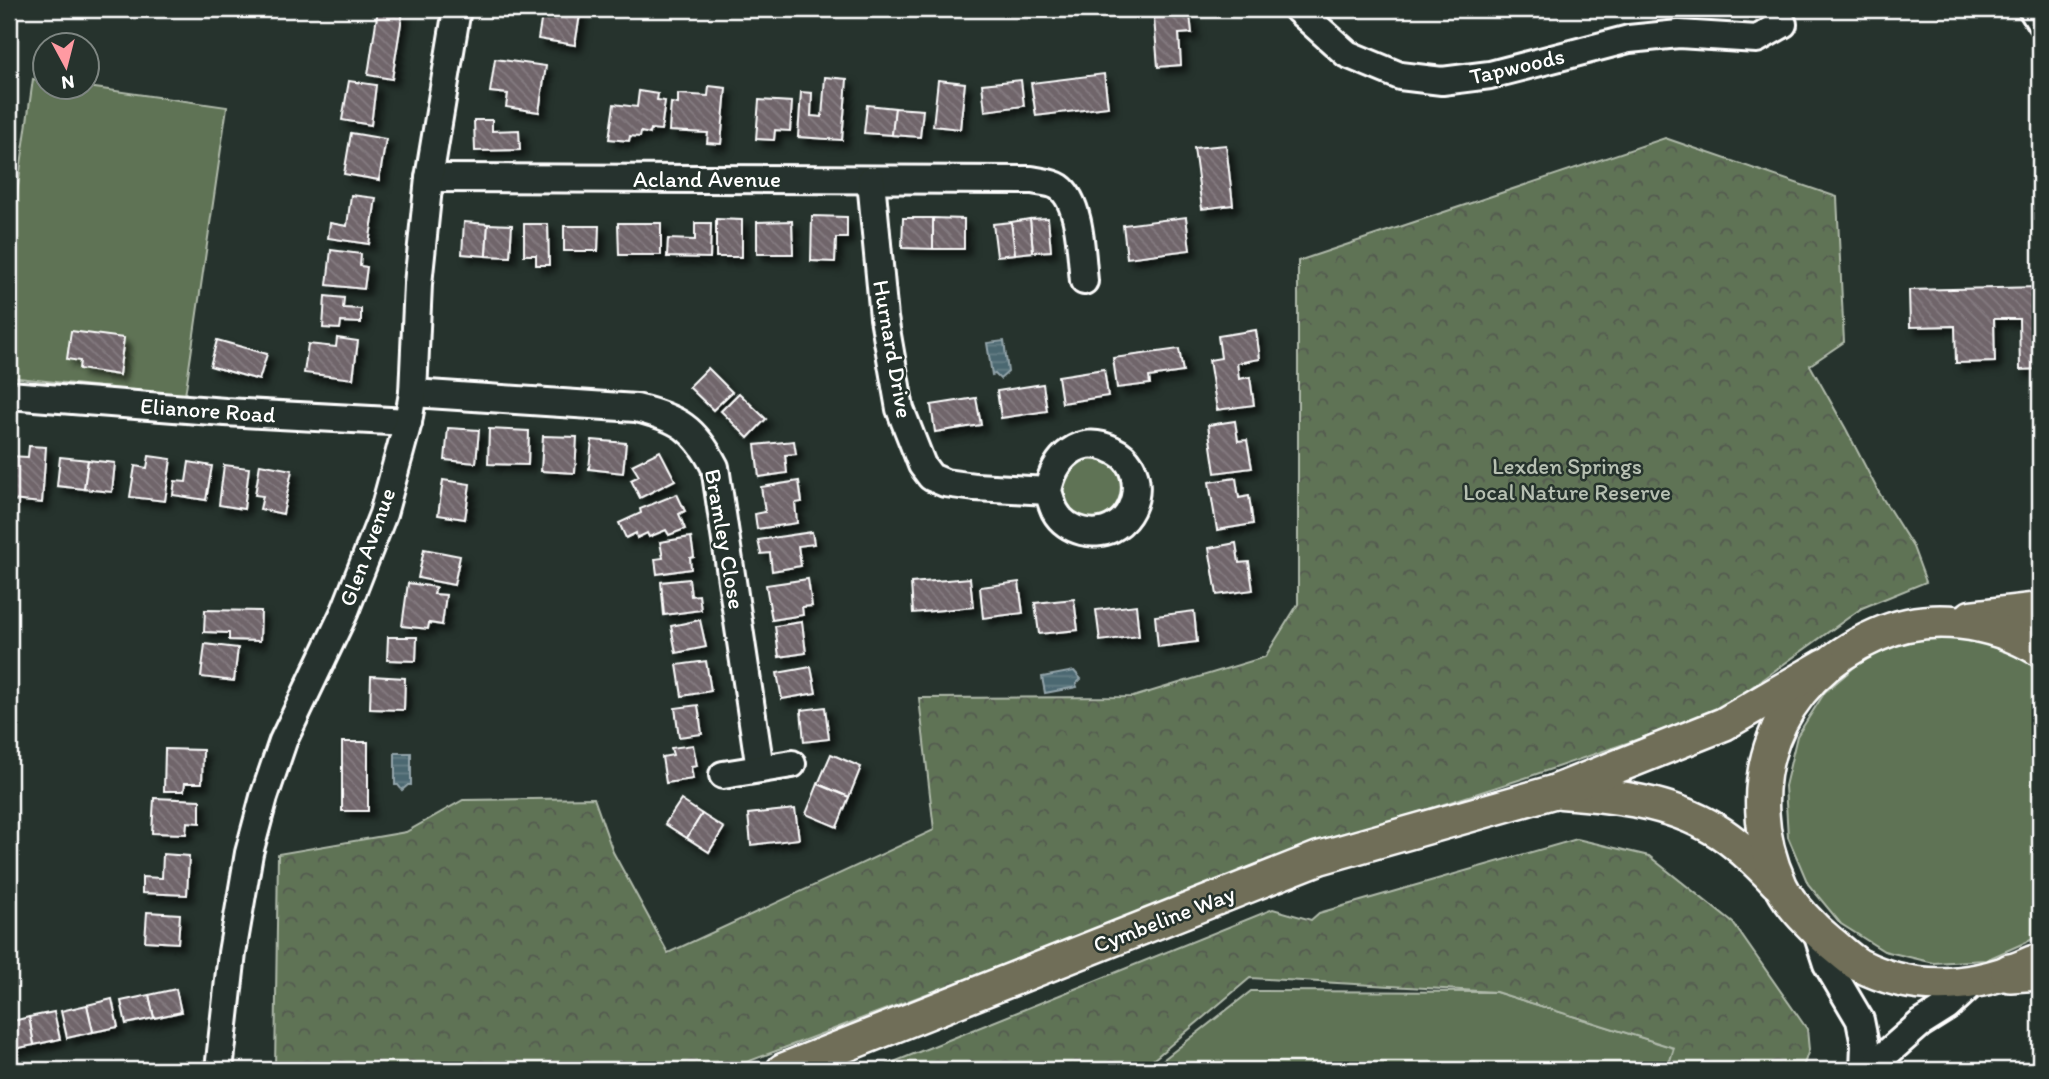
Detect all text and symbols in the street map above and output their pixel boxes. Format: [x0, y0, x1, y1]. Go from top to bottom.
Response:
north arrow [32, 32, 102, 102]
street label: Tapwoods [1467, 41, 1567, 91]
text: N [60, 70, 76, 95]
street label: Acland Avenue [633, 165, 781, 193]
street label: Hurnard Drive [867, 278, 919, 420]
street label: Elianore Road [139, 391, 277, 429]
park label: Lexden Springs Local Nature Reserve [1463, 452, 1671, 506]
street label: Bramley Close [699, 467, 751, 611]
street label: Glen Avenue [333, 484, 401, 610]
street label: Cymbeline Way [1089, 879, 1239, 959]

